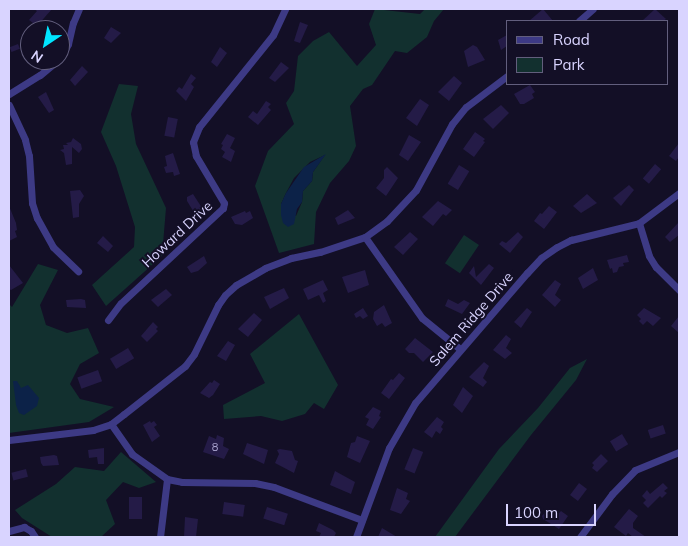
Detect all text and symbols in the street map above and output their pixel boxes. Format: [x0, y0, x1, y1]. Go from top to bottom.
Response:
north arrow [20, 20, 70, 70]
legend [506, 20, 668, 85]
text: Road [553, 30, 590, 49]
text: N [28, 46, 47, 67]
text: Park [553, 55, 585, 74]
street label: Howard Drive [138, 197, 216, 271]
street label: Salem Ridge Drive [426, 269, 516, 369]
house number: 8 [212, 440, 218, 454]
scale bar [508, 494, 598, 526]
text: 100 m [514, 503, 558, 522]

